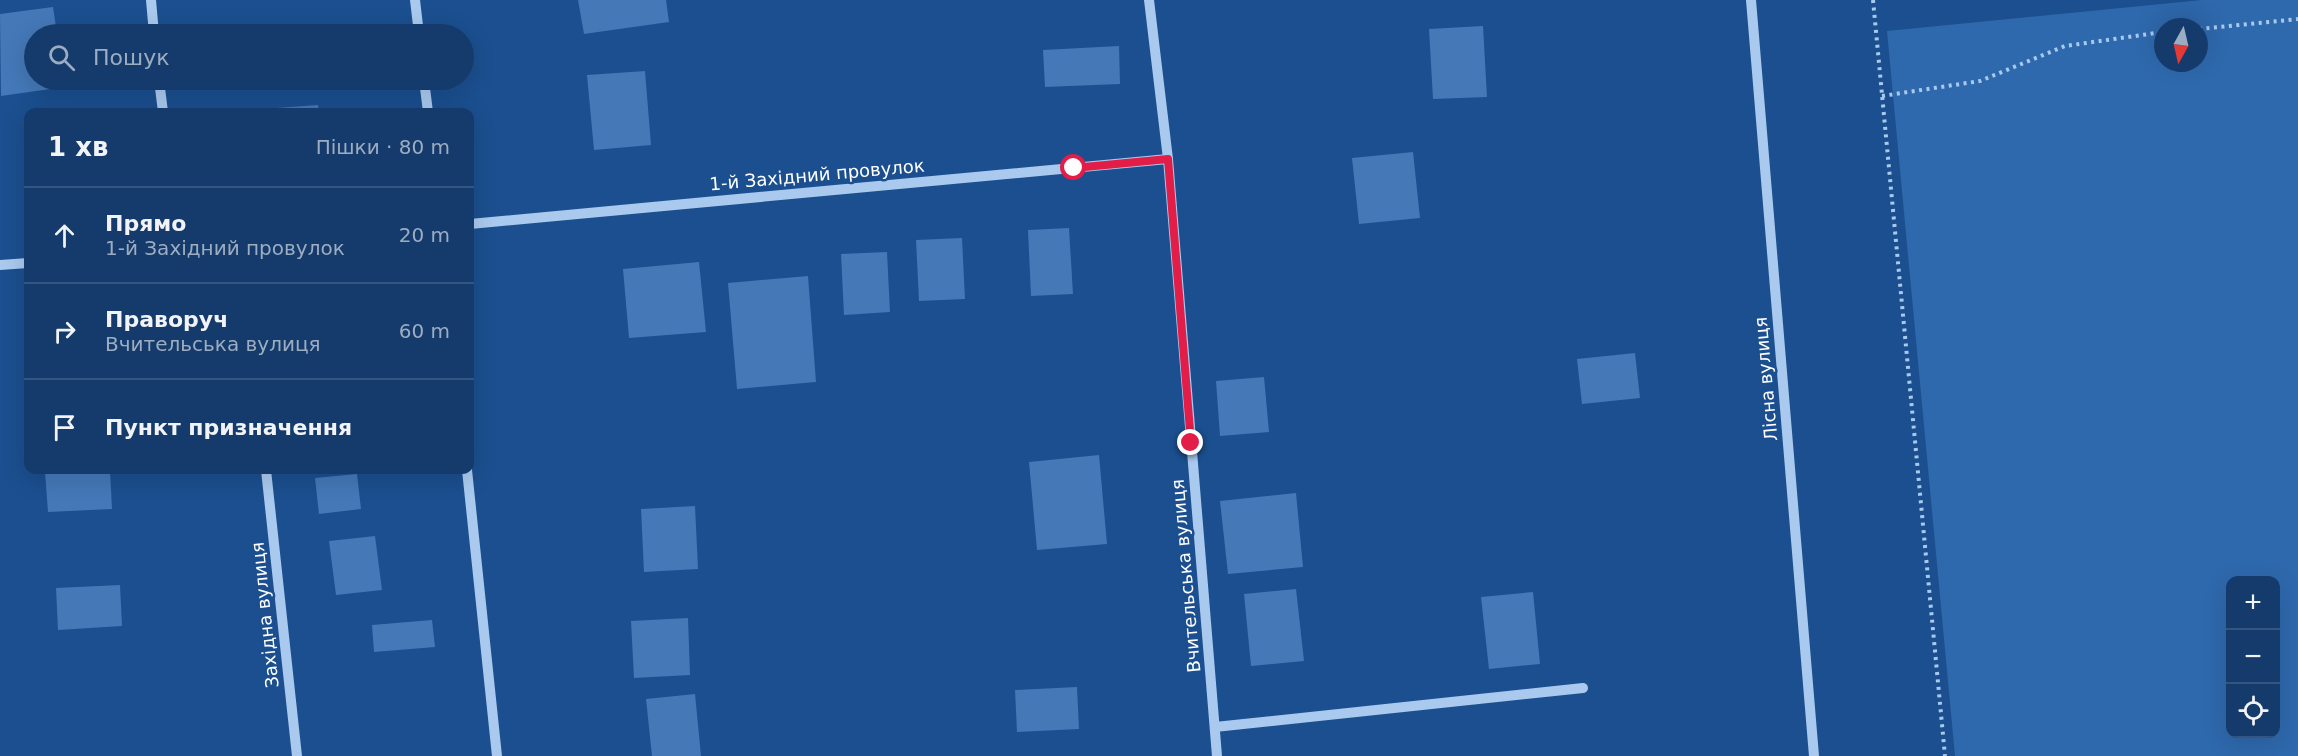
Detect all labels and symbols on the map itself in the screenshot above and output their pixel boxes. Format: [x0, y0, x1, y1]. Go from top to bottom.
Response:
north arrow [2154, 18, 2208, 72]
route start [1060, 154, 1086, 180]
street label: 1-й Західний провулок [709, 155, 925, 194]
street label: Лісна вулиця [1750, 316, 1781, 442]
route end [1177, 429, 1203, 455]
street label: Вчительська вулиця [1167, 478, 1204, 674]
street label: Західна вулиця [246, 541, 283, 689]

